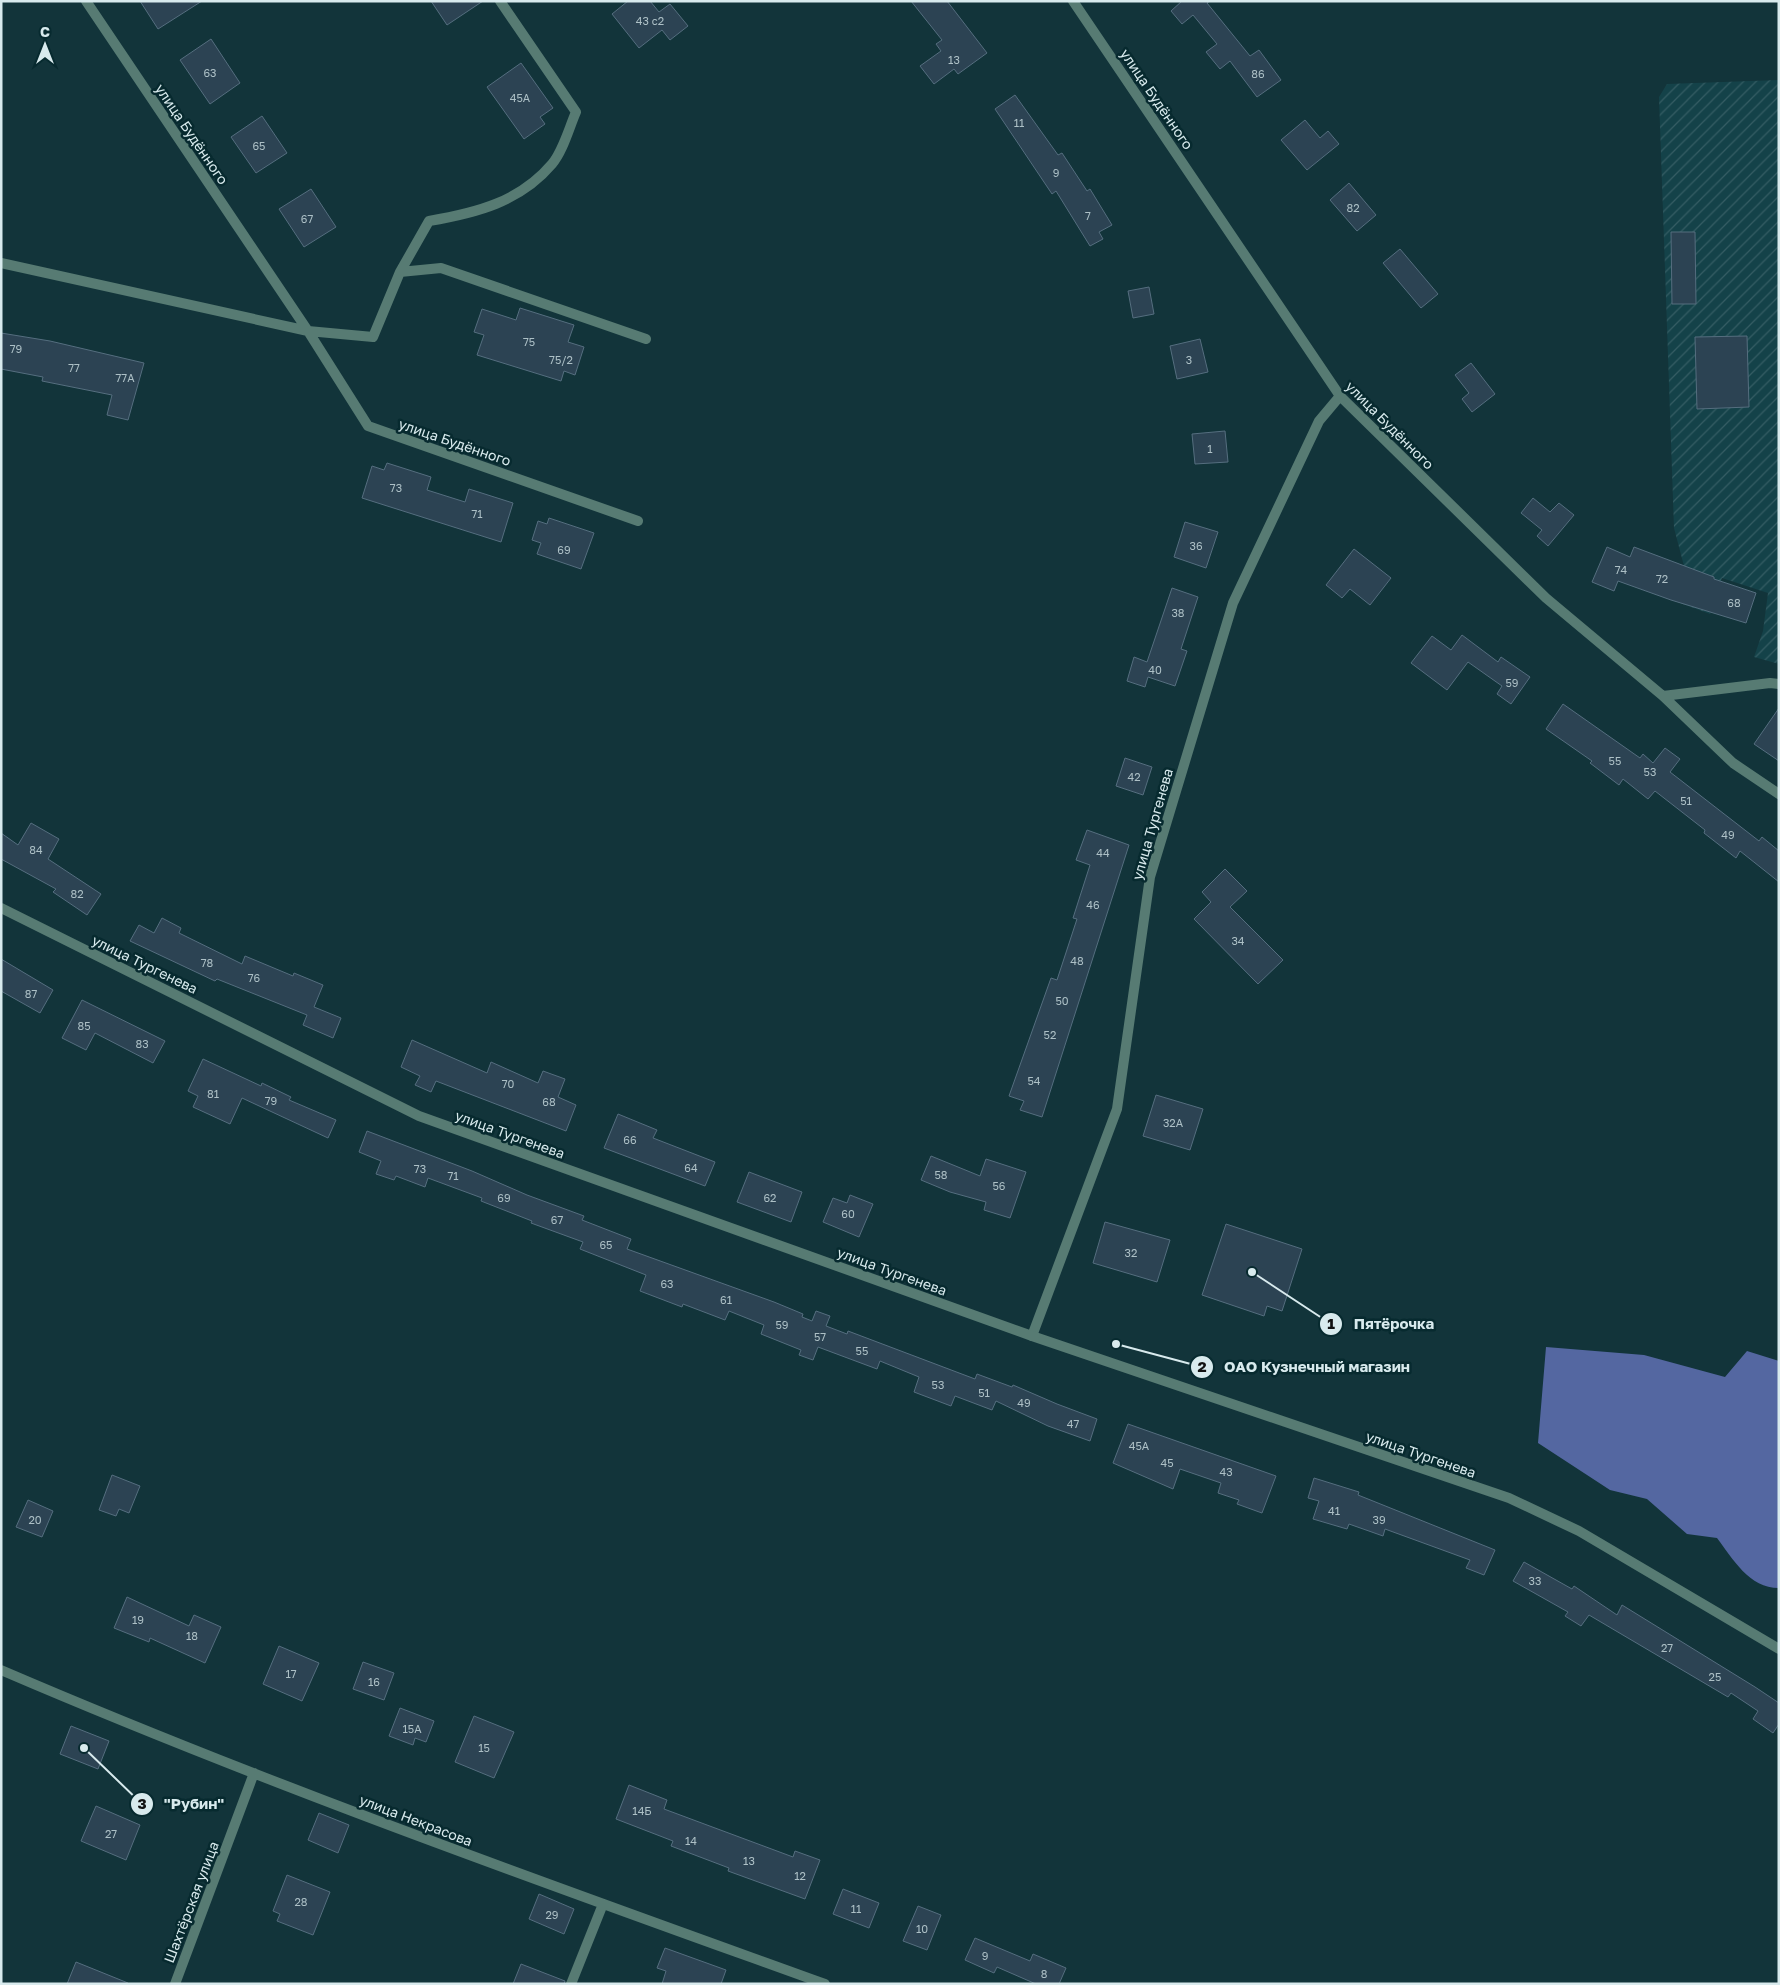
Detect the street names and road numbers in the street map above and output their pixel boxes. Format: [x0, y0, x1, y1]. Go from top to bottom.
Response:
street label: улица Будённого [1117, 45, 1197, 153]
street label: улица Будённого [152, 80, 232, 188]
street label: улица Будённого [1342, 377, 1438, 473]
street label: улица Будённого [397, 415, 513, 469]
street label: улица Тургенева [1128, 766, 1176, 882]
street label: улица Тургенева [89, 931, 201, 997]
street label: улица Тургенева [453, 1106, 567, 1162]
street label: улица Тургенева [835, 1243, 949, 1299]
street label: улица Тургенева [1364, 1427, 1478, 1481]
street label: улица Некрасова [357, 1791, 475, 1849]
street label: Шахтёрская улица [160, 1839, 222, 1965]

